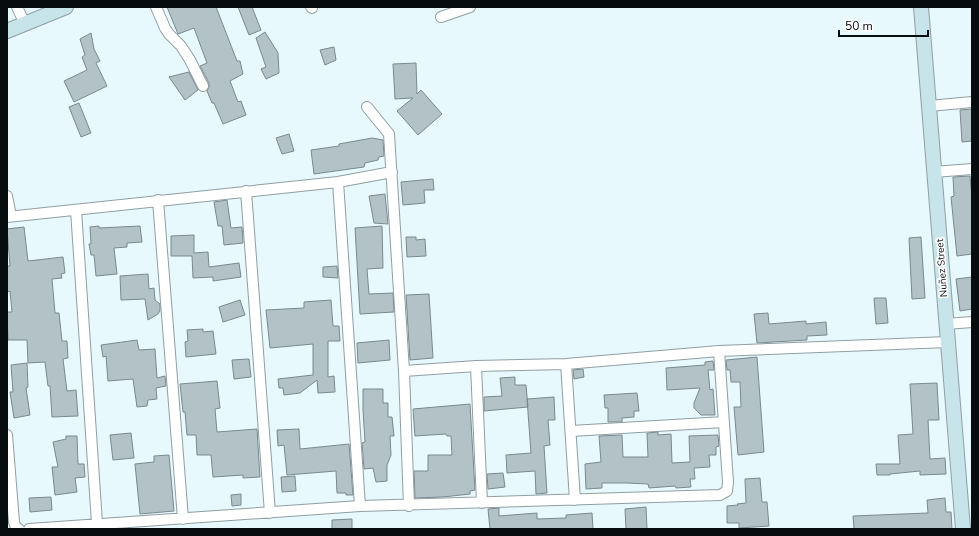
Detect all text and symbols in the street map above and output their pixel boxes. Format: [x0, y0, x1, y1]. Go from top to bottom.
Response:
scale bar [839, 12, 928, 38]
text: 50 m [845, 18, 873, 34]
street label: Nuñez Street [933, 238, 951, 298]

